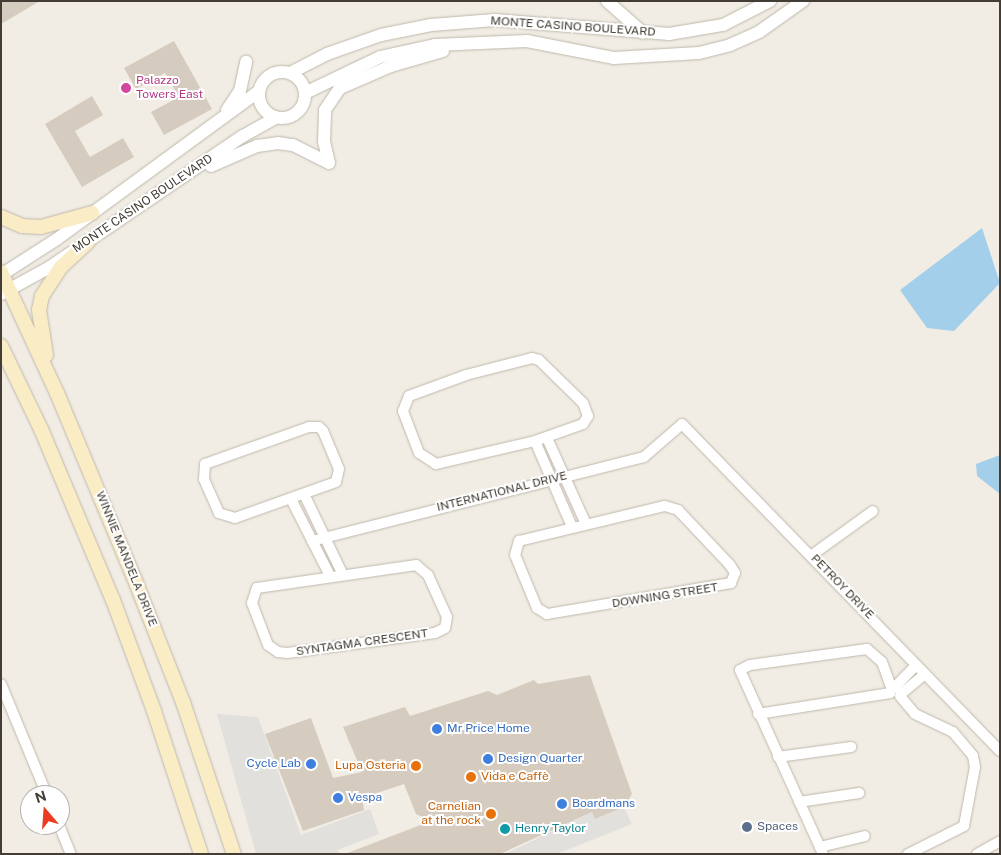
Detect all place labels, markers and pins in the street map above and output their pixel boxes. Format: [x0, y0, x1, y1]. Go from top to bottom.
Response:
place label: Palazzo Towers East [136, 74, 203, 102]
marker: Palazzo Towers East [120, 82, 132, 94]
place label: Mr Price Home [447, 722, 530, 736]
marker: Mr Price Home [431, 723, 443, 735]
place label: Design Quarter [498, 752, 582, 766]
marker: Design Quarter [482, 753, 494, 765]
place label: Cycle Lab [246, 757, 301, 771]
marker: Cycle Lab [305, 758, 317, 770]
place label: Lupa Osteria [335, 759, 406, 773]
marker: Lupa Osteria [410, 760, 422, 772]
place label: Vida e Caffè [481, 770, 549, 784]
marker: Vida e Caffè [465, 771, 477, 783]
place label: Vespa [348, 791, 382, 805]
marker: Vespa [332, 792, 344, 804]
place label: Boardmans [572, 797, 635, 811]
marker: Boardmans [556, 798, 568, 810]
place label: Carnelian at the rock [421, 800, 481, 828]
marker: Carnelian at the rock [485, 808, 497, 820]
place label: Spaces [757, 820, 798, 834]
marker: Spaces [741, 821, 753, 833]
place label: Henry Taylor [515, 822, 586, 836]
marker: Henry Taylor [499, 823, 511, 835]

